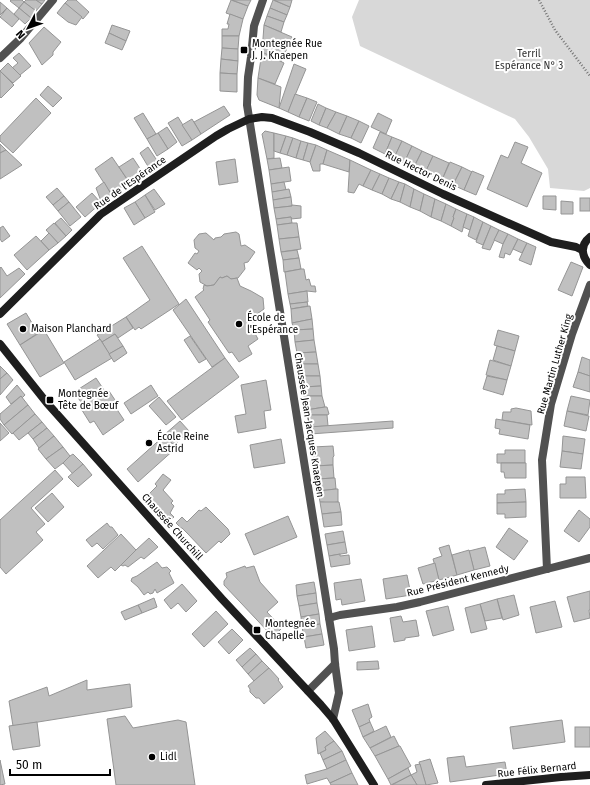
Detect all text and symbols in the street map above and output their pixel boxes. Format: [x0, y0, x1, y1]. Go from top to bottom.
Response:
north arrow [8, 8, 48, 48]
text: N [14, 27, 28, 41]
place label: Montegnée Rue J. J. Knaepen [252, 38, 322, 62]
marker: Montegnée Rue J. J. Knaepen [239, 45, 249, 55]
park label: Terril Espérance N° 3 [495, 48, 563, 72]
street label: Rue Hector Denis [383, 148, 459, 194]
street label: Rue de l'Espérance [92, 154, 168, 212]
place label: École de l'Espérance [247, 310, 298, 336]
street label: Rue Martin Luther King [535, 312, 575, 416]
marker: École de l'Espérance [234, 319, 244, 329]
place label: Maison Planchard [31, 323, 112, 335]
marker: Maison Planchard [18, 324, 28, 334]
street label: Chaussée Jean-Jacques Knaepen [292, 352, 326, 498]
place label: Montegnée Tête de Bœuf [58, 388, 119, 412]
marker: Montegnée Tête de Bœuf [45, 395, 55, 405]
place label: École Reine Astrid [157, 429, 209, 455]
marker: École Reine Astrid [144, 438, 154, 448]
street label: Chaussée Churchill [139, 491, 205, 563]
street label: Rue Président Kennedy [406, 562, 510, 600]
place label: Montegnée Chapelle [265, 618, 315, 642]
marker: Montegnée Chapelle [252, 625, 262, 635]
scale bar [10, 751, 110, 777]
place label: Lidl [160, 751, 177, 763]
marker: Lidl [147, 752, 157, 762]
text: 50 m [16, 758, 42, 772]
street label: Rue Félix Bernard [497, 760, 577, 780]

